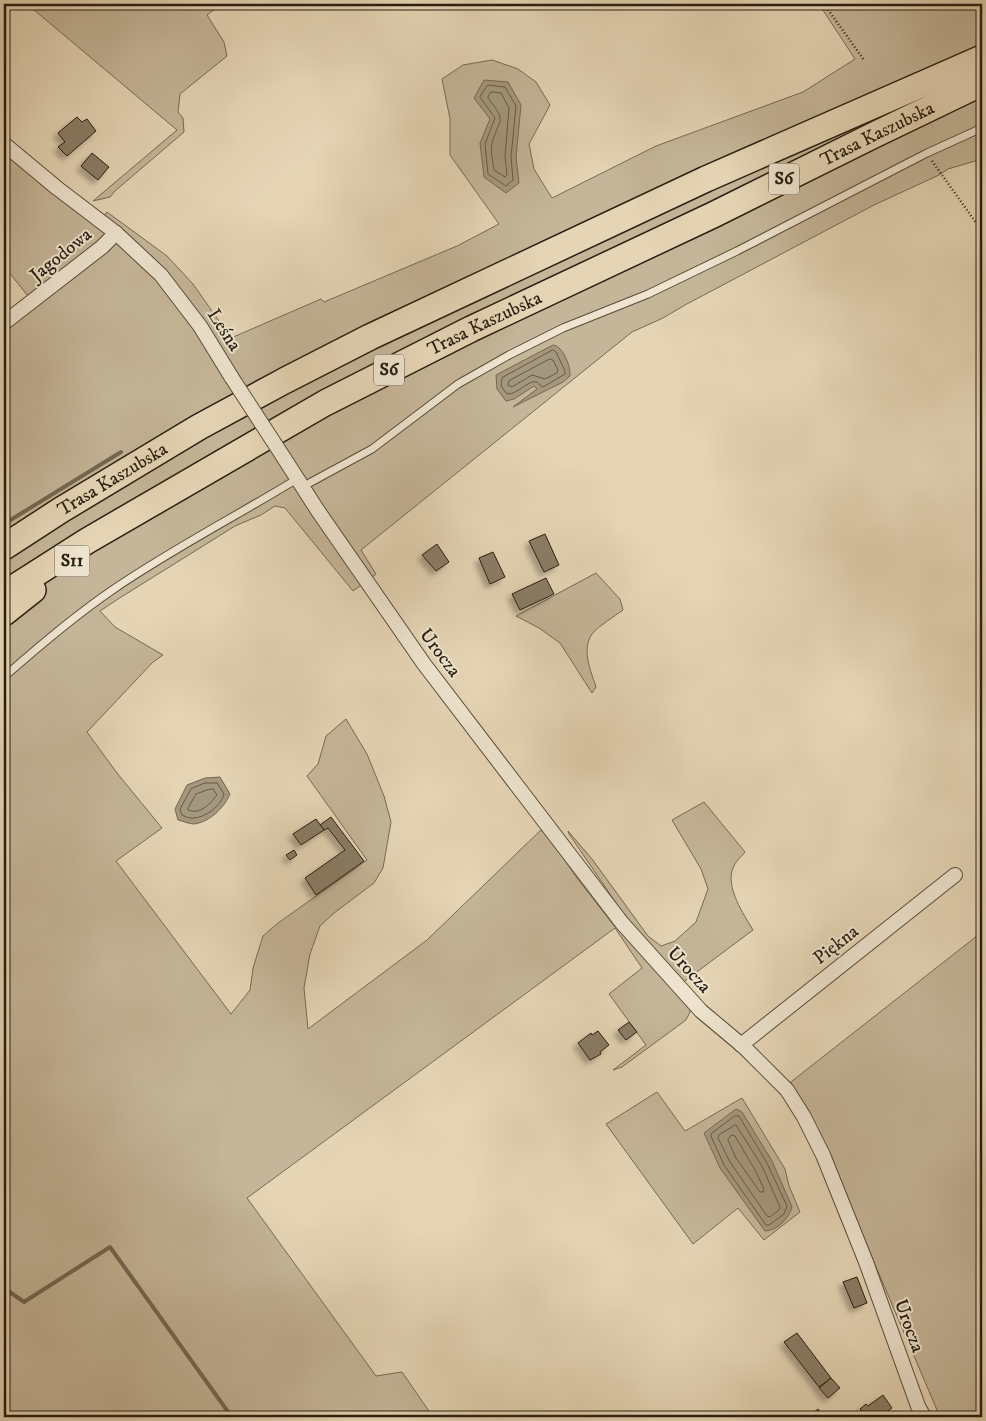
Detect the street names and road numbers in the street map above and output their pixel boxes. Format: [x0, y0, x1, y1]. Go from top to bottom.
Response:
street label: Trasa Kaszubska [816, 96, 938, 171]
road number: S6 [769, 163, 799, 194]
street label: Jagodowa [24, 223, 96, 288]
street label: Trasa Kaszubska [424, 286, 545, 361]
street label: Leśna [202, 304, 246, 356]
road number: S6 [374, 354, 404, 386]
street label: Trasa Kaszubska [53, 437, 172, 521]
road number: S11 [54, 546, 90, 576]
street label: Urocza [414, 624, 466, 682]
street label: Piękna [809, 920, 863, 970]
street label: Urocza [662, 942, 716, 998]
street label: Urocza [889, 1296, 929, 1356]

